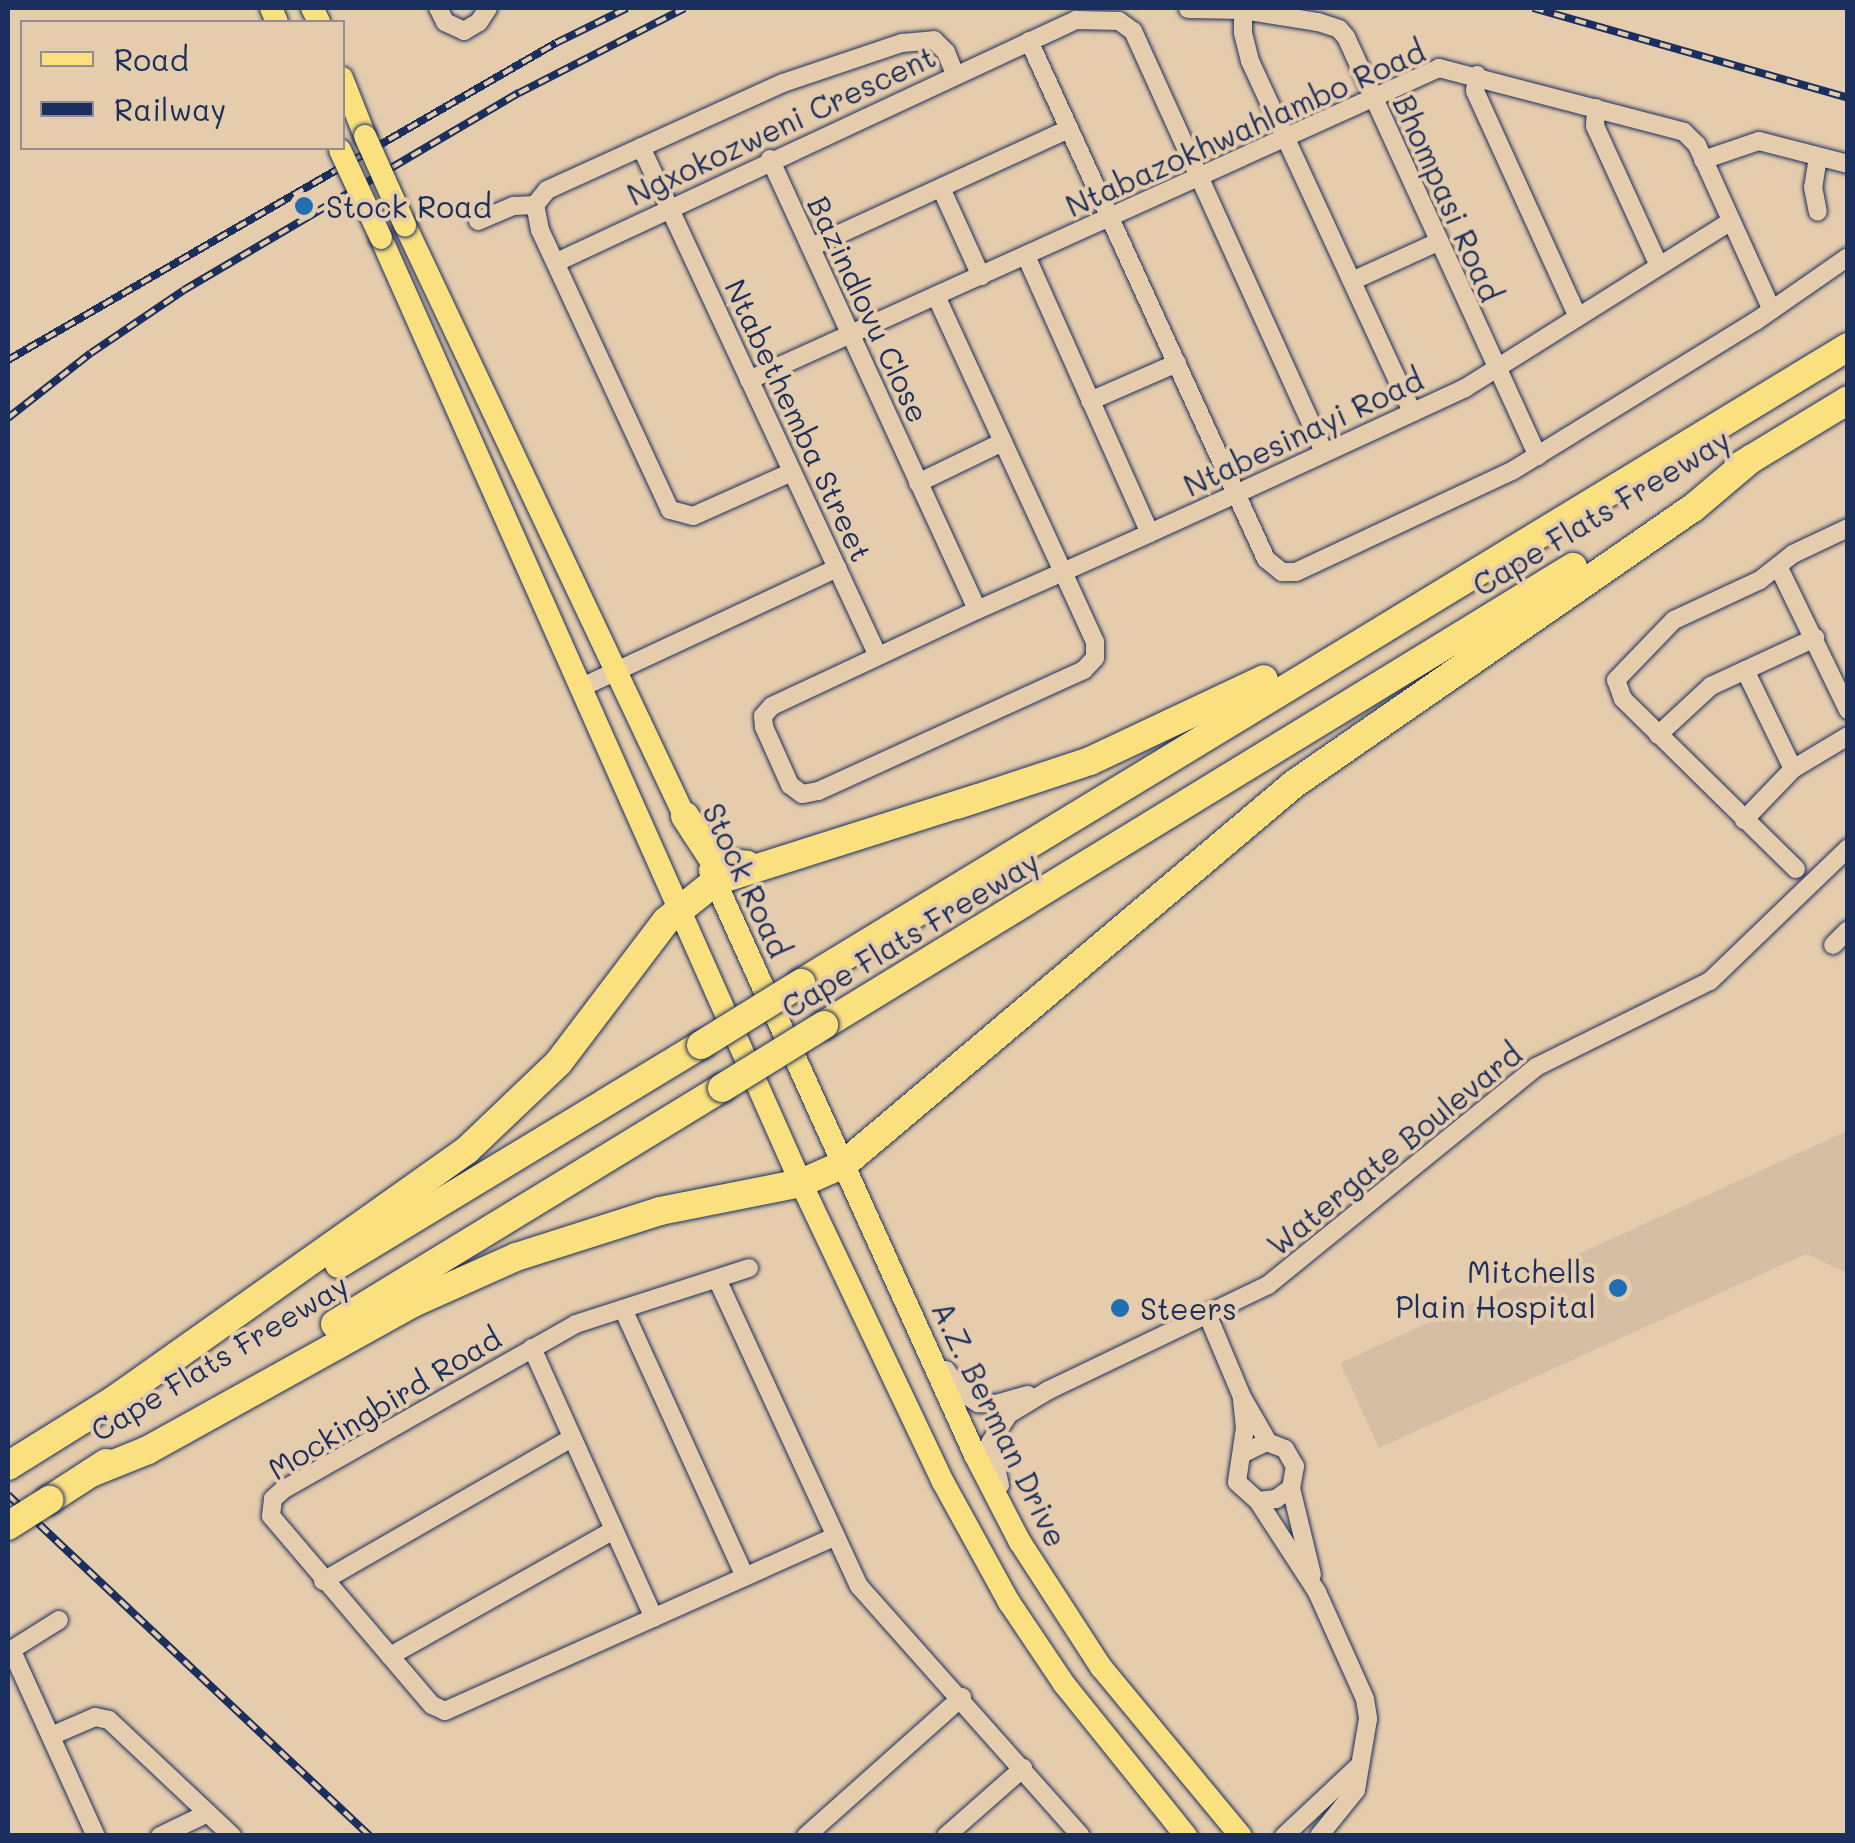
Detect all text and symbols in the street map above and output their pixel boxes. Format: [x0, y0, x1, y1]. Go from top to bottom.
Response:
legend [20, 20, 345, 150]
street label: Ntabazokhwahlambo Road [1060, 32, 1430, 224]
street label: Ngxokozweni Crescent [621, 38, 941, 212]
text: Road [114, 39, 189, 79]
text: Railway [114, 89, 226, 129]
street label: Bhompasi Road [1386, 89, 1510, 307]
place label: Stock Road [326, 188, 492, 224]
street label: Bazindlovu Close [801, 190, 937, 428]
marker: Stock Road [291, 193, 317, 219]
street label: Ntabethemba Street [718, 273, 880, 567]
street label: Ntabesinayi Road [1178, 361, 1428, 503]
street label: Cape Flats Freeway [1466, 421, 1736, 603]
street label: Stock Road [696, 797, 798, 963]
street label: Cape Flats Freeway [775, 843, 1045, 1025]
street label: Watergate Boulevard [1260, 1035, 1528, 1263]
place label: Mitchells Plain Hospital [1395, 1253, 1596, 1324]
street label: Cape Flats Freeway [84, 1266, 354, 1448]
marker: Mitchells Plain Hospital [1605, 1275, 1631, 1301]
place label: Steers [1140, 1290, 1237, 1326]
street label: A.Z. Berman Drive [925, 1295, 1075, 1553]
marker: Steers [1109, 1297, 1131, 1319]
street label: Mockingbird Road [261, 1319, 507, 1487]

